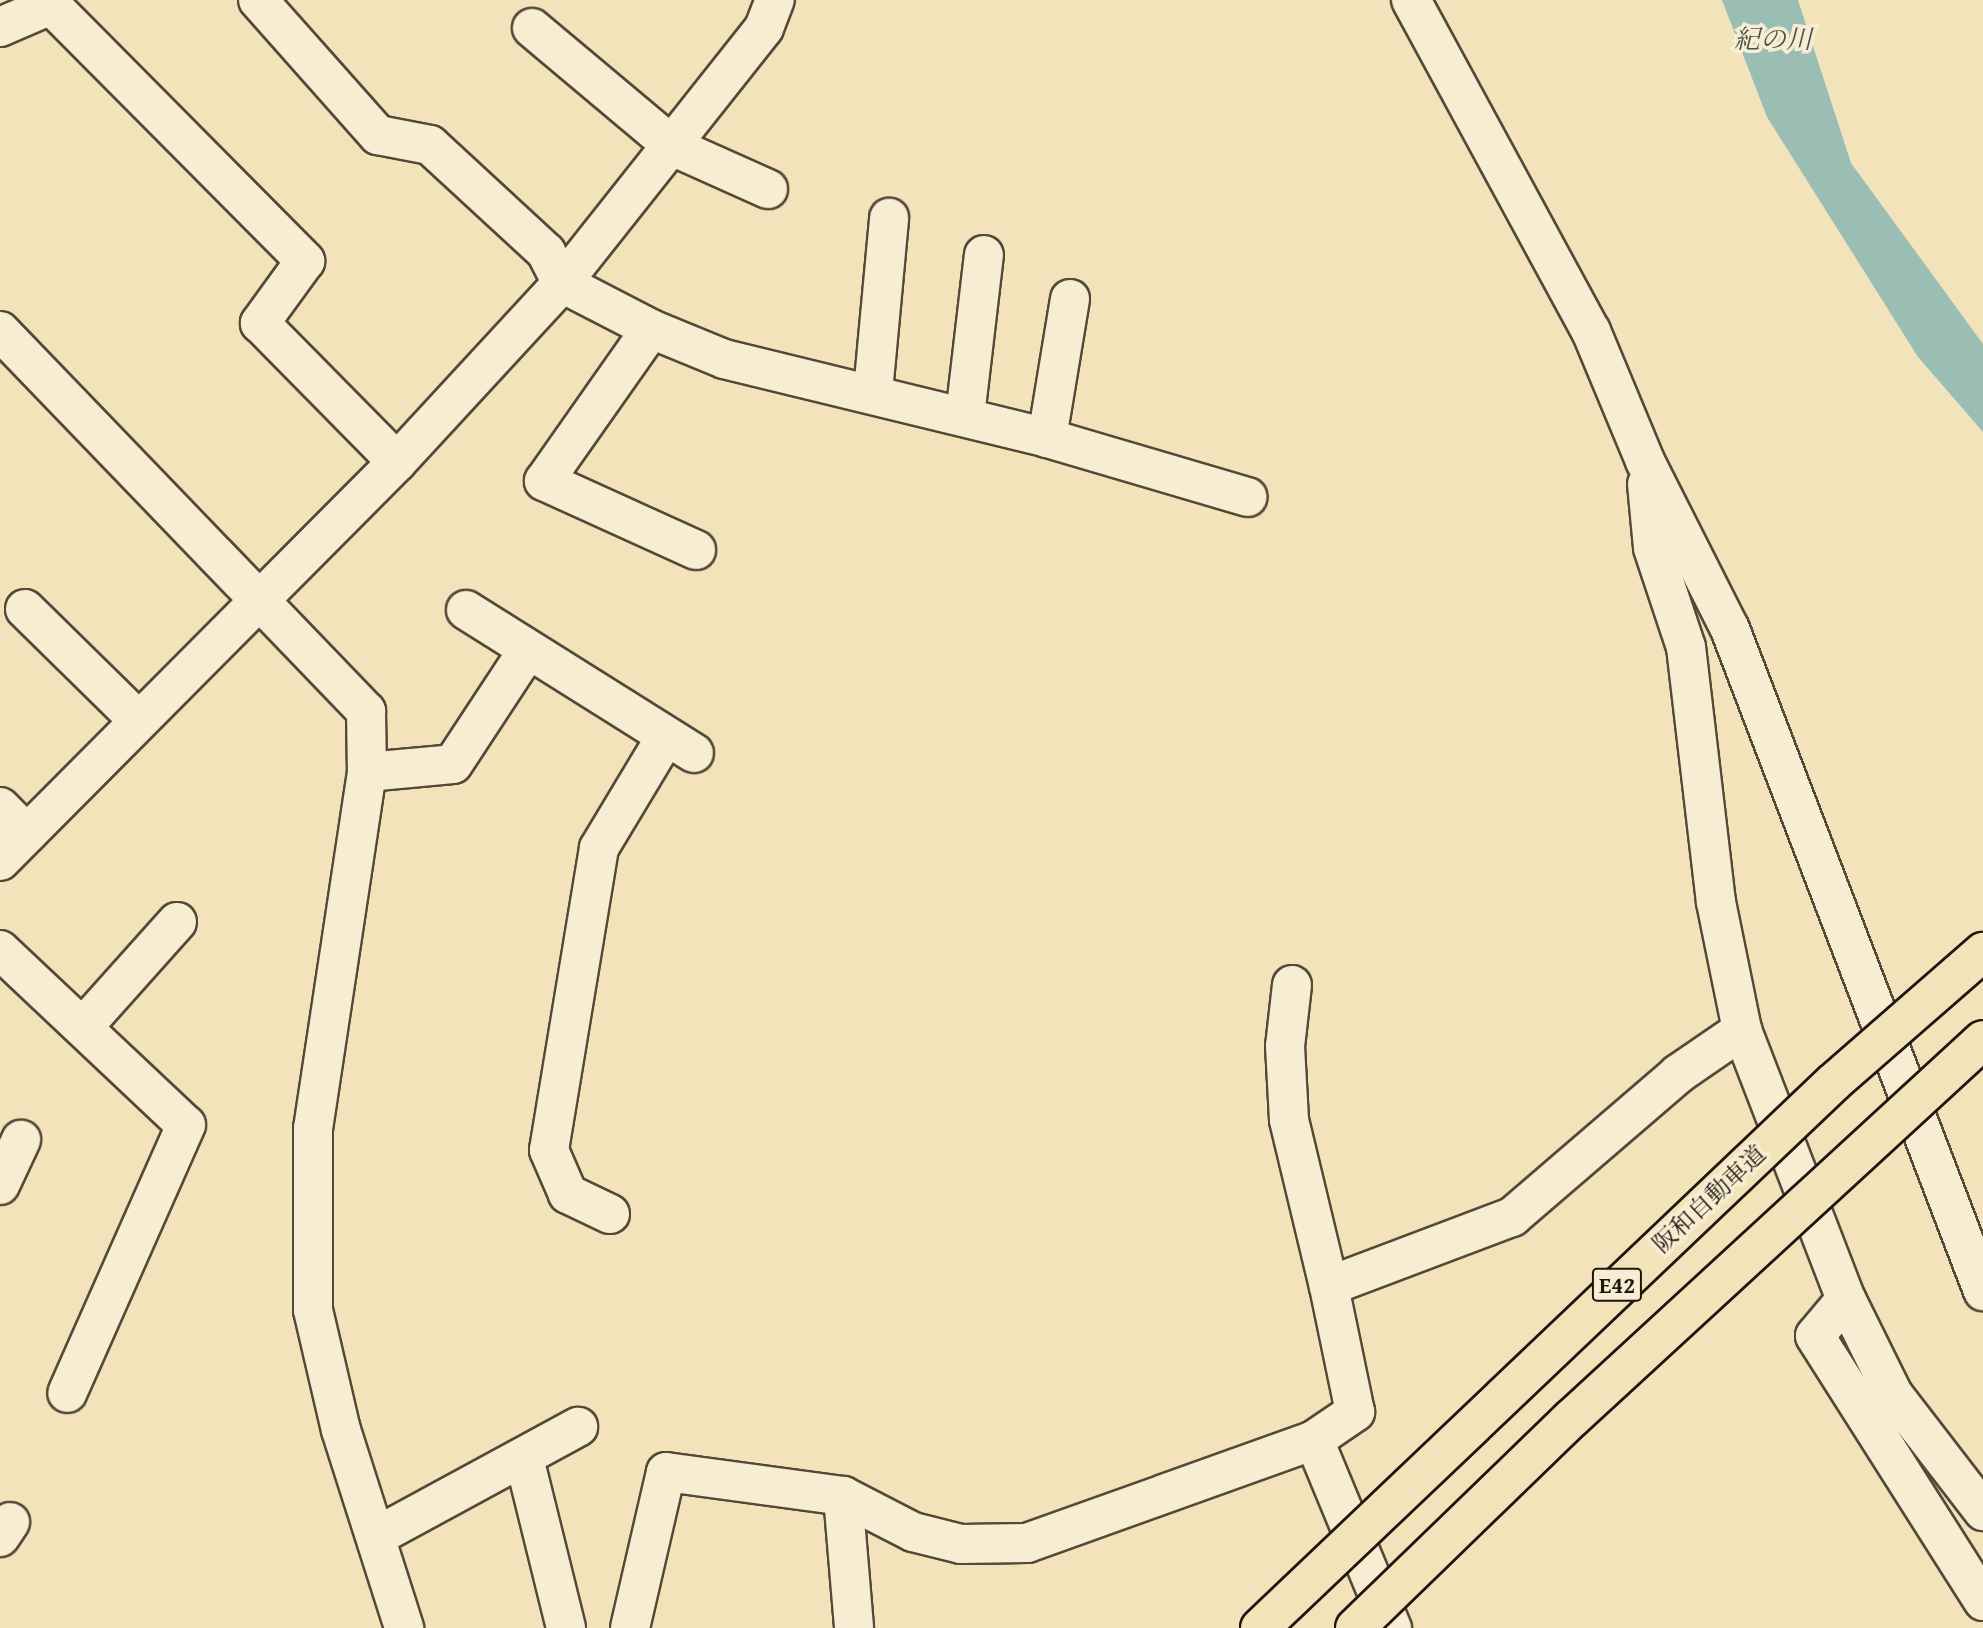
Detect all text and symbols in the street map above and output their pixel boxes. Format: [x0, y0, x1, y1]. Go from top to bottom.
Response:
water label: 紀の川 [1734, 23, 1812, 55]
street label: 阪和自動車道 [1647, 1139, 1771, 1259]
road number: E42 [1591, 1266, 1643, 1304]

